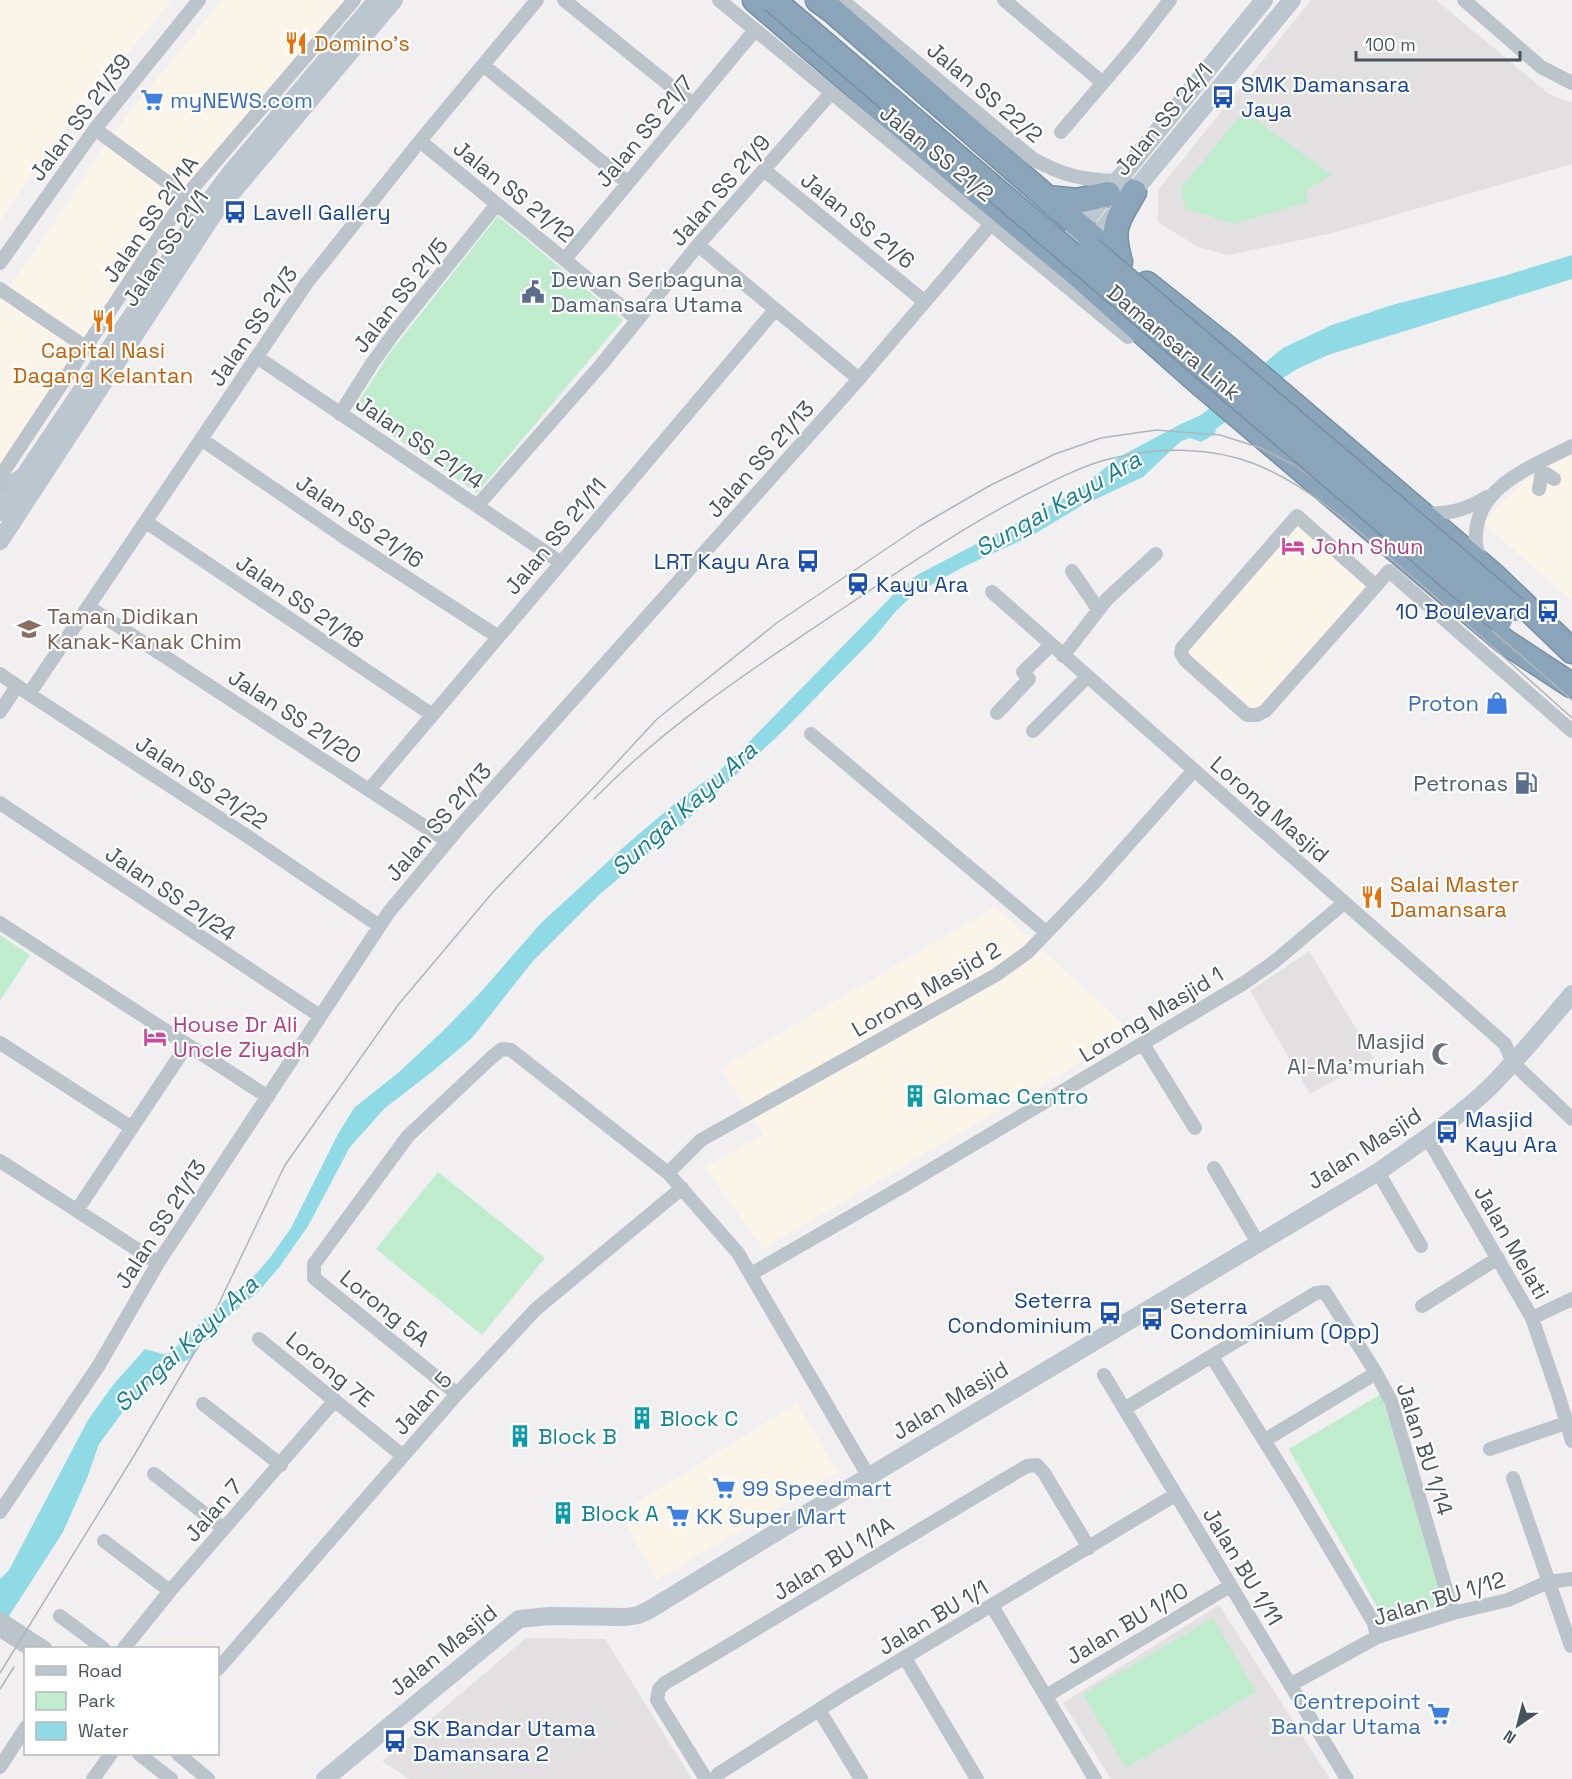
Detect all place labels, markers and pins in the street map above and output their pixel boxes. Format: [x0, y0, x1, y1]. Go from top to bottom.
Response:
place label: Domino's [314, 29, 410, 57]
restaurant icon: Domino's [283, 30, 309, 56]
place label: SMK Damansara Jaya [1241, 70, 1410, 123]
bus stop icon: SMK Damansara Jaya [1210, 84, 1236, 110]
place label: myNEWS.com [170, 86, 313, 114]
supermarket icon: myNEWS.com [139, 87, 165, 113]
place label: Lavell Gallery [253, 198, 391, 226]
bus stop icon: Lavell Gallery [222, 199, 248, 225]
place label: Dewan Serbaguna Damansara Utama [551, 265, 743, 318]
public building icon: Dewan Serbaguna Damansara Utama [520, 279, 546, 305]
restaurant icon: Capital Nasi Dagang Kelantan [90, 308, 116, 334]
place label: Capital Nasi Dagang Kelantan [13, 336, 193, 389]
place label: John Shun [1311, 532, 1423, 560]
hotel icon: John Shun [1280, 533, 1306, 559]
place label: LRT Kayu Ara [654, 547, 790, 575]
bus stop icon: LRT Kayu Ara [795, 548, 821, 574]
place label: Kayu Ara [876, 570, 969, 598]
station icon: Kayu Ara [845, 571, 871, 597]
place label: 10 Boulevard [1395, 597, 1530, 625]
bus stop icon: 10 Boulevard [1535, 598, 1561, 624]
place label: Taman Didikan Kanak-Kanak Chim [47, 602, 242, 655]
school or university icon: Taman Didikan Kanak-Kanak Chim [16, 616, 42, 642]
place label: Proton [1408, 689, 1479, 717]
shop icon: Proton [1484, 690, 1510, 716]
place label: Petronas [1413, 769, 1508, 797]
fuel station icon: Petronas [1513, 770, 1539, 796]
place label: Salai Master Damansara [1390, 870, 1519, 923]
restaurant icon: Salai Master Damansara [1359, 884, 1385, 910]
place label: House Dr Ali Uncle Ziyadh [173, 1010, 310, 1063]
hotel icon: House Dr Ali Uncle Ziyadh [142, 1024, 168, 1050]
place label: Masjid Al-Ma'muriah [1287, 1027, 1425, 1080]
mosque icon: Masjid Al-Ma'muriah [1430, 1041, 1456, 1067]
place label: Glomac Centro [933, 1082, 1089, 1110]
building icon: Glomac Centro [902, 1083, 928, 1109]
place label: Masjid Kayu Ara [1465, 1105, 1558, 1158]
bus stop icon: Masjid Kayu Ara [1434, 1119, 1460, 1145]
place label: Seterra Condominium [947, 1286, 1092, 1339]
place label: Seterra Condominium (Opp) [1170, 1292, 1379, 1345]
bus stop icon: Seterra Condominium [1097, 1300, 1123, 1326]
bus stop icon: Seterra Condominium (Opp) [1139, 1306, 1165, 1332]
place label: Block C [660, 1404, 738, 1432]
building icon: Block C [629, 1405, 655, 1431]
place label: Block B [538, 1422, 617, 1450]
building icon: Block B [507, 1423, 533, 1449]
place label: 99 Speedmart [742, 1474, 892, 1502]
supermarket icon: 99 Speedmart [711, 1475, 737, 1501]
place label: Block A [581, 1499, 659, 1527]
building icon: Block A [550, 1500, 576, 1526]
place label: KK Super Mart [696, 1502, 847, 1530]
supermarket icon: KK Super Mart [665, 1503, 691, 1529]
place label: Centrepoint Bandar Utama [1271, 1687, 1421, 1740]
supermarket icon: Centrepoint Bandar Utama [1426, 1701, 1452, 1727]
place label: SK Bandar Utama Damansara 2 [413, 1714, 596, 1767]
bus stop icon: SK Bandar Utama Damansara 2 [382, 1728, 408, 1754]

